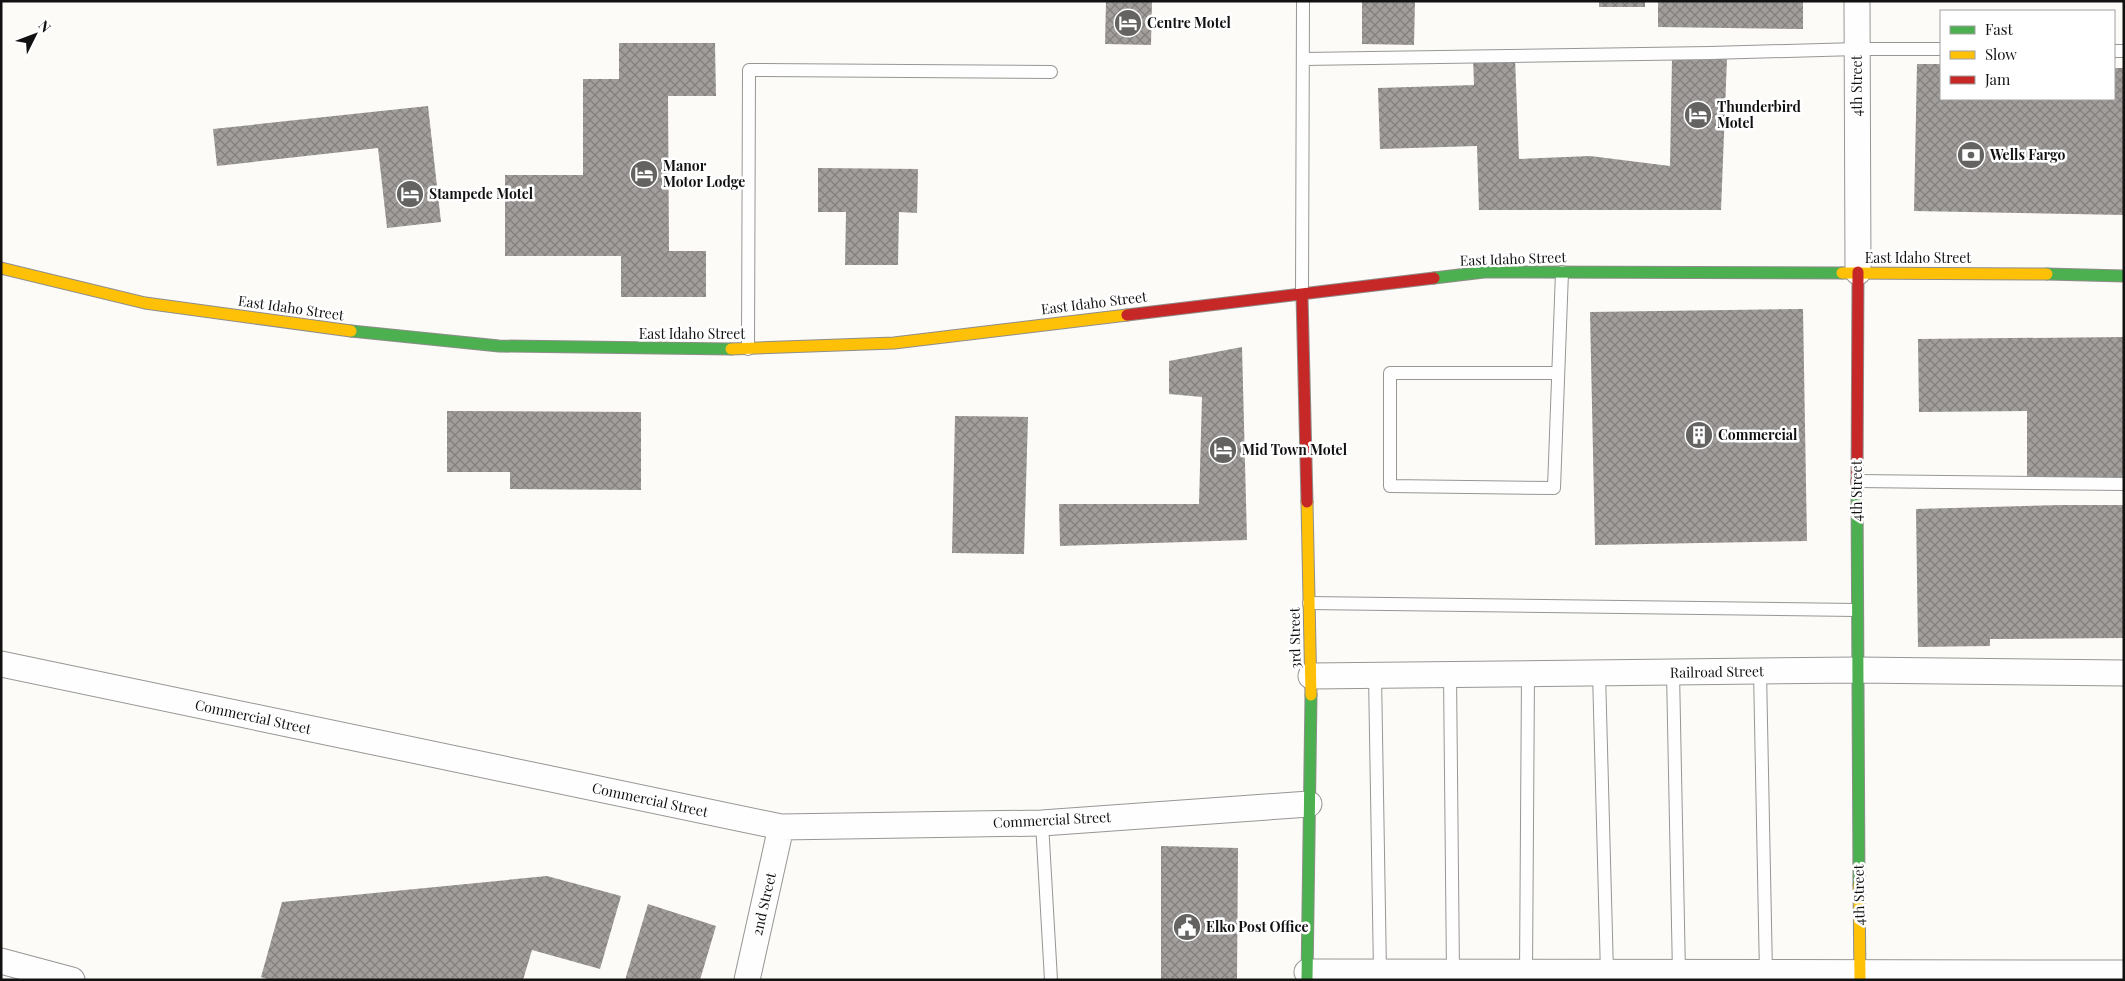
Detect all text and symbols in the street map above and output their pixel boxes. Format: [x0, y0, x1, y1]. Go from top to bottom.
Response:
hotel icon: Centre Motel [1113, 8, 1143, 38]
north arrow [10, 10, 60, 60]
legend [1940, 10, 2115, 100]
place label: Centre Motel [1147, 13, 1232, 32]
text: N [35, 16, 55, 36]
text: Fast [1985, 19, 2014, 39]
text: Slow [1985, 44, 2017, 64]
street label: 4th Street [1847, 54, 1866, 117]
text: Jam [1984, 69, 2011, 89]
place label: Thunderbird Motel [1717, 97, 1801, 132]
hotel icon: Thunderbird Motel [1683, 100, 1713, 130]
bank icon: Wells Fargo [1956, 140, 1986, 170]
place label: Wells Fargo [1989, 145, 2066, 164]
place label: Manor Motor Lodge [663, 156, 745, 191]
hotel icon: Manor Motor Lodge [629, 159, 659, 189]
hotel icon: Stampede Motel [395, 179, 425, 209]
place label: Stampede Motel [429, 184, 534, 203]
street label: East Idaho Street [1459, 247, 1568, 270]
street label: East Idaho Street [1865, 248, 1972, 267]
street label: East Idaho Street [1040, 286, 1149, 318]
street label: East Idaho Street [237, 291, 346, 324]
street label: East Idaho Street [639, 324, 746, 343]
building icon: Commercial [1684, 420, 1714, 450]
place label: Commercial [1718, 425, 1798, 444]
hotel icon: Mid Town Motel [1208, 435, 1238, 465]
place label: Mid Town Motel [1242, 440, 1348, 459]
street label: 4th Street [1847, 459, 1866, 522]
street label: 3rd Street [1284, 606, 1305, 669]
street label: Railroad Street [1670, 661, 1765, 682]
street label: Commercial Street [193, 695, 314, 738]
street label: Commercial Street [590, 778, 711, 821]
street label: Commercial Street [992, 807, 1113, 832]
street label: 4th Street [1848, 863, 1869, 926]
street label: 2nd Street [747, 869, 780, 937]
public building icon: Elko Post Office [1172, 912, 1202, 942]
place label: Elko Post Office [1206, 917, 1308, 936]

